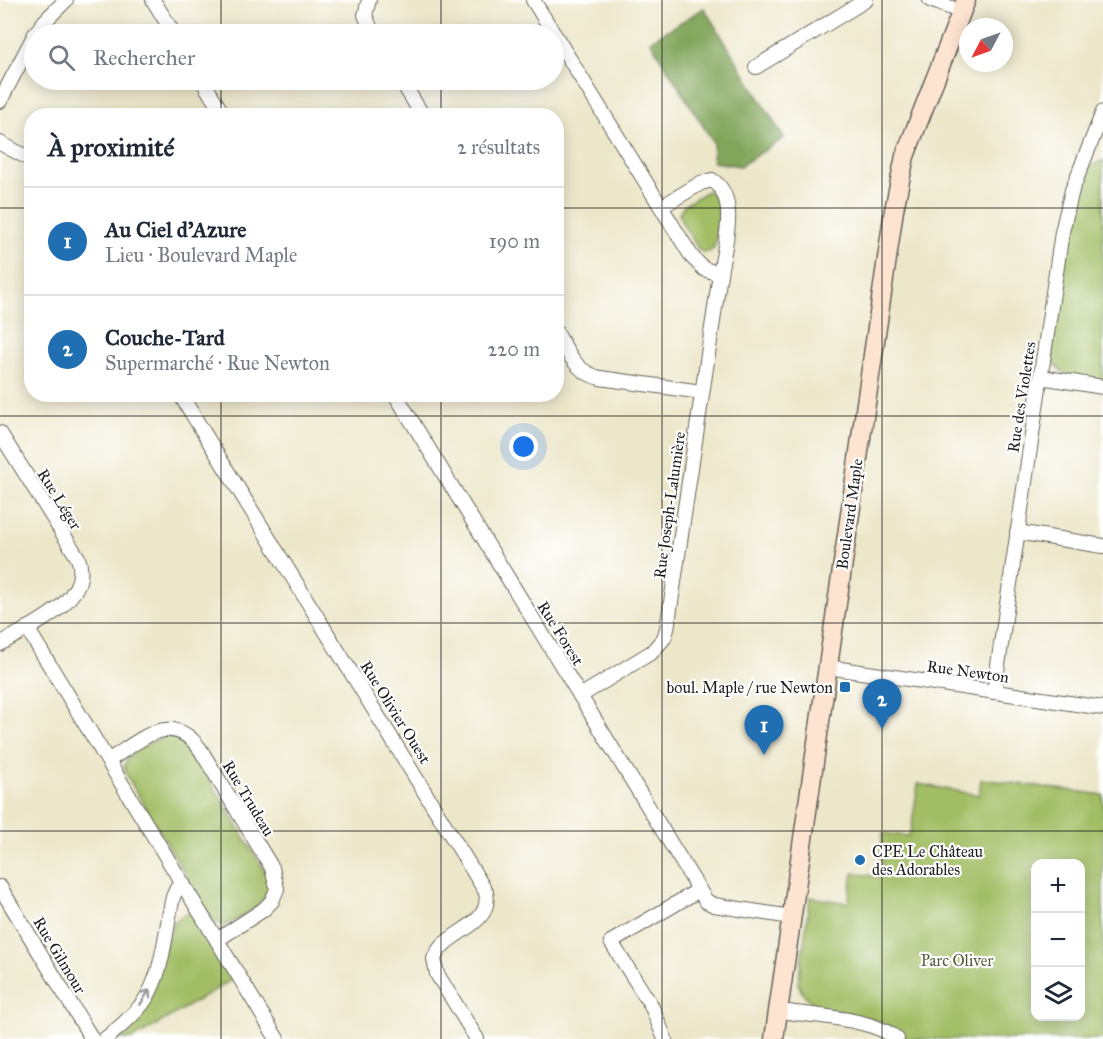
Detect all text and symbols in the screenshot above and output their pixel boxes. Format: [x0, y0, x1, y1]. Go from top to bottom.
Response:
north arrow [959, 18, 1013, 72]
search box [24, 24, 564, 90]
icon: search [45, 41, 78, 74]
text: Rechercher [93, 44, 195, 71]
text: À proximité [48, 131, 174, 163]
text: 2 résultats [457, 135, 540, 159]
text: Au Ciel d'Azure [105, 216, 246, 243]
text: 1 [64, 229, 71, 253]
text: 190 m [489, 229, 540, 253]
text: Lieu · Boulevard Maple [105, 243, 297, 267]
text: Couche-Tard [105, 324, 225, 351]
text: 2 [63, 337, 72, 361]
text: 220 m [488, 337, 540, 361]
street label: Rue des Violettes [1003, 340, 1040, 454]
text: Supermarché · Rue Newton [105, 351, 330, 375]
street label: Rue Joseph-Lalumière [650, 430, 690, 580]
your location [509, 432, 538, 461]
street label: Boulevard Maple [832, 457, 867, 571]
street label: Rue Léger [33, 465, 86, 534]
street label: Rue Forest [533, 598, 588, 669]
street label: Rue Newton [926, 656, 1011, 687]
street label: Rue Olivier Ouest [356, 657, 435, 767]
place label: boul. Maple / rue Newton [666, 678, 833, 697]
marker: boul. Maple / rue Newton [838, 680, 852, 694]
pin: 2 [862, 680, 902, 729]
pin: 1 [744, 706, 783, 755]
street label: Rue Trudeau [219, 757, 279, 840]
place label: CPE Le Château des Adorables [872, 842, 984, 879]
marker: CPE Le Château des Adorables [853, 853, 867, 867]
map controls [1031, 859, 1085, 1021]
button: + [1031, 859, 1085, 913]
street label: Rue Gilmour [29, 913, 90, 997]
button: − [1031, 913, 1085, 967]
park label: Parc Oliver [921, 951, 993, 970]
button: layers [1031, 967, 1085, 1021]
one-way arrow [140, 989, 152, 1006]

